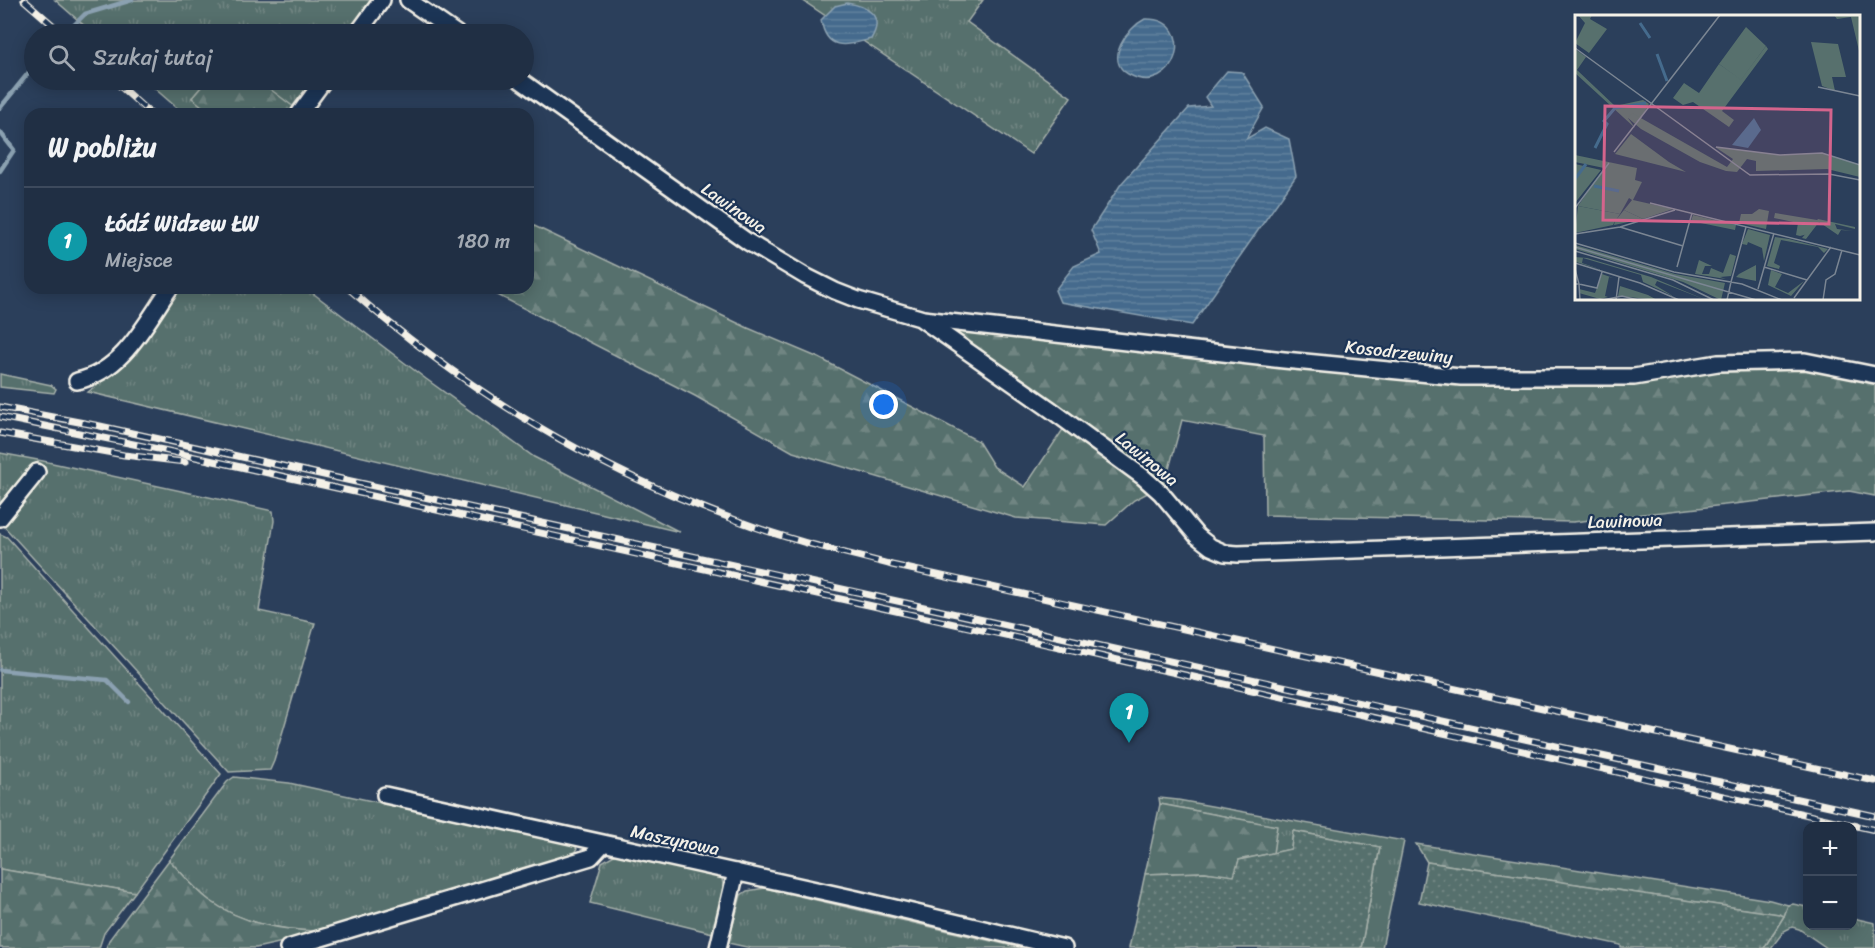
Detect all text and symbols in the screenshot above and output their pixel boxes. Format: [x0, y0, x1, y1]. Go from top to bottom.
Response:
inset map [1575, 15, 1860, 300]
search box [24, 24, 534, 90]
text: Szukaj tutaj [93, 38, 212, 77]
icon: search [45, 41, 78, 74]
text: W pobliżu [48, 124, 157, 170]
street label: Lawinowa [694, 173, 774, 243]
text: Łódź Widzew ŁW [105, 204, 259, 243]
text: 1 [63, 224, 72, 259]
text: 180 m [456, 224, 510, 259]
text: Miejsce [105, 243, 172, 278]
street label: Kosodrzewiny [1344, 330, 1455, 374]
your location [869, 390, 898, 419]
street label: Lawinowa [1108, 423, 1186, 495]
street label: Lawinowa [1587, 504, 1663, 538]
pin: 1 [1110, 694, 1148, 743]
street label: Maszynowa [628, 815, 722, 865]
map controls [1803, 822, 1857, 930]
button: + [1803, 822, 1857, 876]
button: − [1803, 876, 1857, 930]

